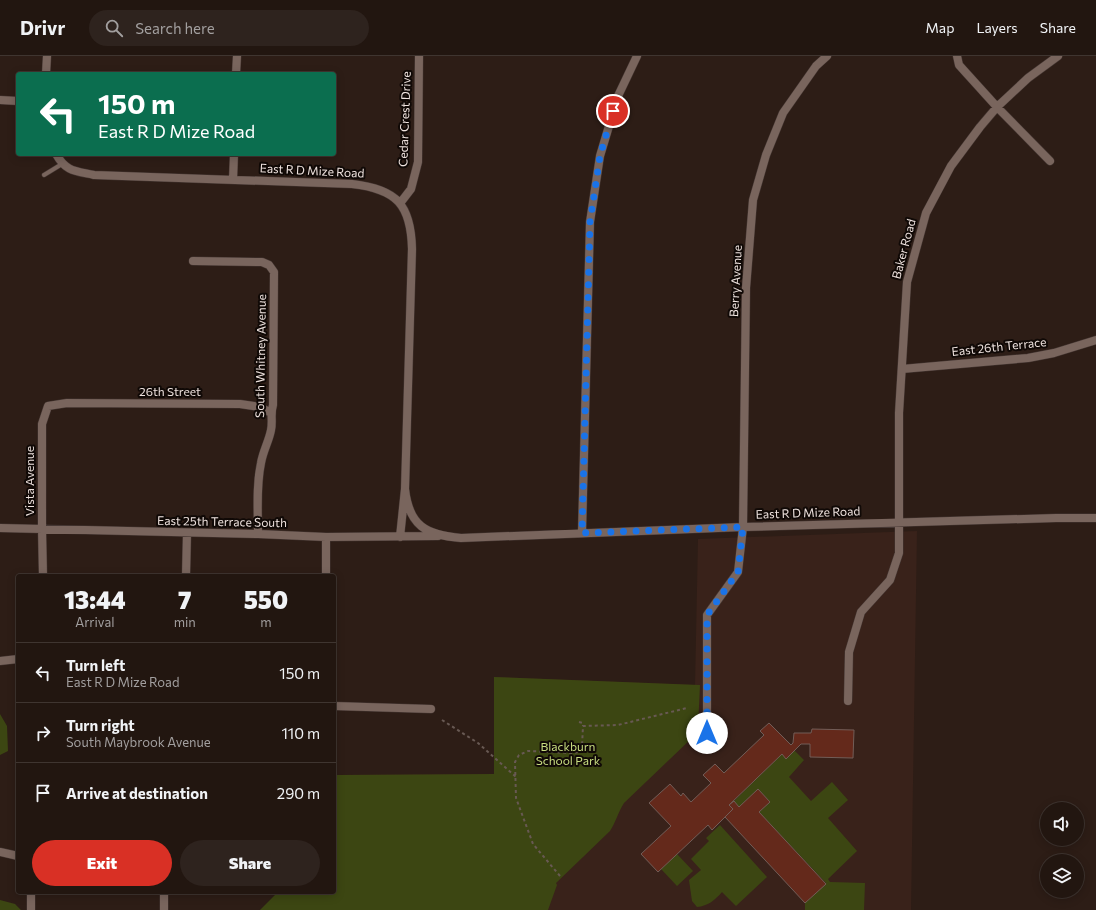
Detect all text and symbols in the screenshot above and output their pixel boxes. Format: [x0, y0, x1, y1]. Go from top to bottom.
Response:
search box [89, 10, 369, 46]
text: Drivr [20, 16, 65, 39]
icon: search [103, 17, 125, 39]
text: Search here [135, 19, 215, 37]
text: Map [926, 19, 954, 36]
text: Layers [976, 19, 1018, 36]
text: Share [1040, 19, 1076, 36]
street label: Cedar Crest Drive [395, 71, 413, 167]
text: 150 m [98, 86, 175, 120]
icon: left [32, 88, 84, 140]
pin [596, 94, 630, 128]
icon: arrive [602, 100, 624, 122]
text: East R D Mize Road [98, 120, 255, 142]
street label: East R D Mize Road [259, 160, 365, 180]
street label: Baker Road [888, 217, 918, 280]
street label: Berry Avenue [726, 245, 744, 317]
street label: South Whitney Avenue [252, 294, 268, 418]
street label: East 26th Terrace [951, 334, 1047, 358]
street label: 26th Street [139, 384, 201, 398]
street label: Vista Avenue [22, 446, 36, 516]
street label: East R D Mize Road [755, 503, 861, 521]
street label: East 25th Terrace South [157, 513, 287, 529]
text: 13:44 [64, 585, 126, 614]
text: 7 [178, 585, 192, 614]
text: 550 [244, 585, 288, 614]
text: Arrival [75, 614, 115, 630]
text: min [174, 614, 196, 630]
text: m [260, 614, 272, 630]
text: Turn left [66, 656, 125, 674]
icon: left [32, 662, 54, 684]
text: 150 m [279, 664, 320, 682]
text: East R D Mize Road [66, 674, 179, 690]
position arrow [686, 712, 728, 754]
text: Turn right [66, 716, 135, 734]
icon: right [32, 722, 54, 744]
text: 110 m [281, 724, 320, 742]
text: South Maybrook Avenue [66, 734, 211, 750]
park label: Blackburn School Park [536, 739, 601, 767]
icon: arrive [32, 782, 54, 804]
text: Arrive at destination [66, 784, 208, 802]
text: 290 m [277, 784, 320, 802]
map controls [1040, 802, 1084, 898]
button: sound [1040, 802, 1084, 846]
button: Exit [32, 840, 172, 886]
button: Share [180, 840, 320, 886]
button: layers [1040, 854, 1084, 898]

